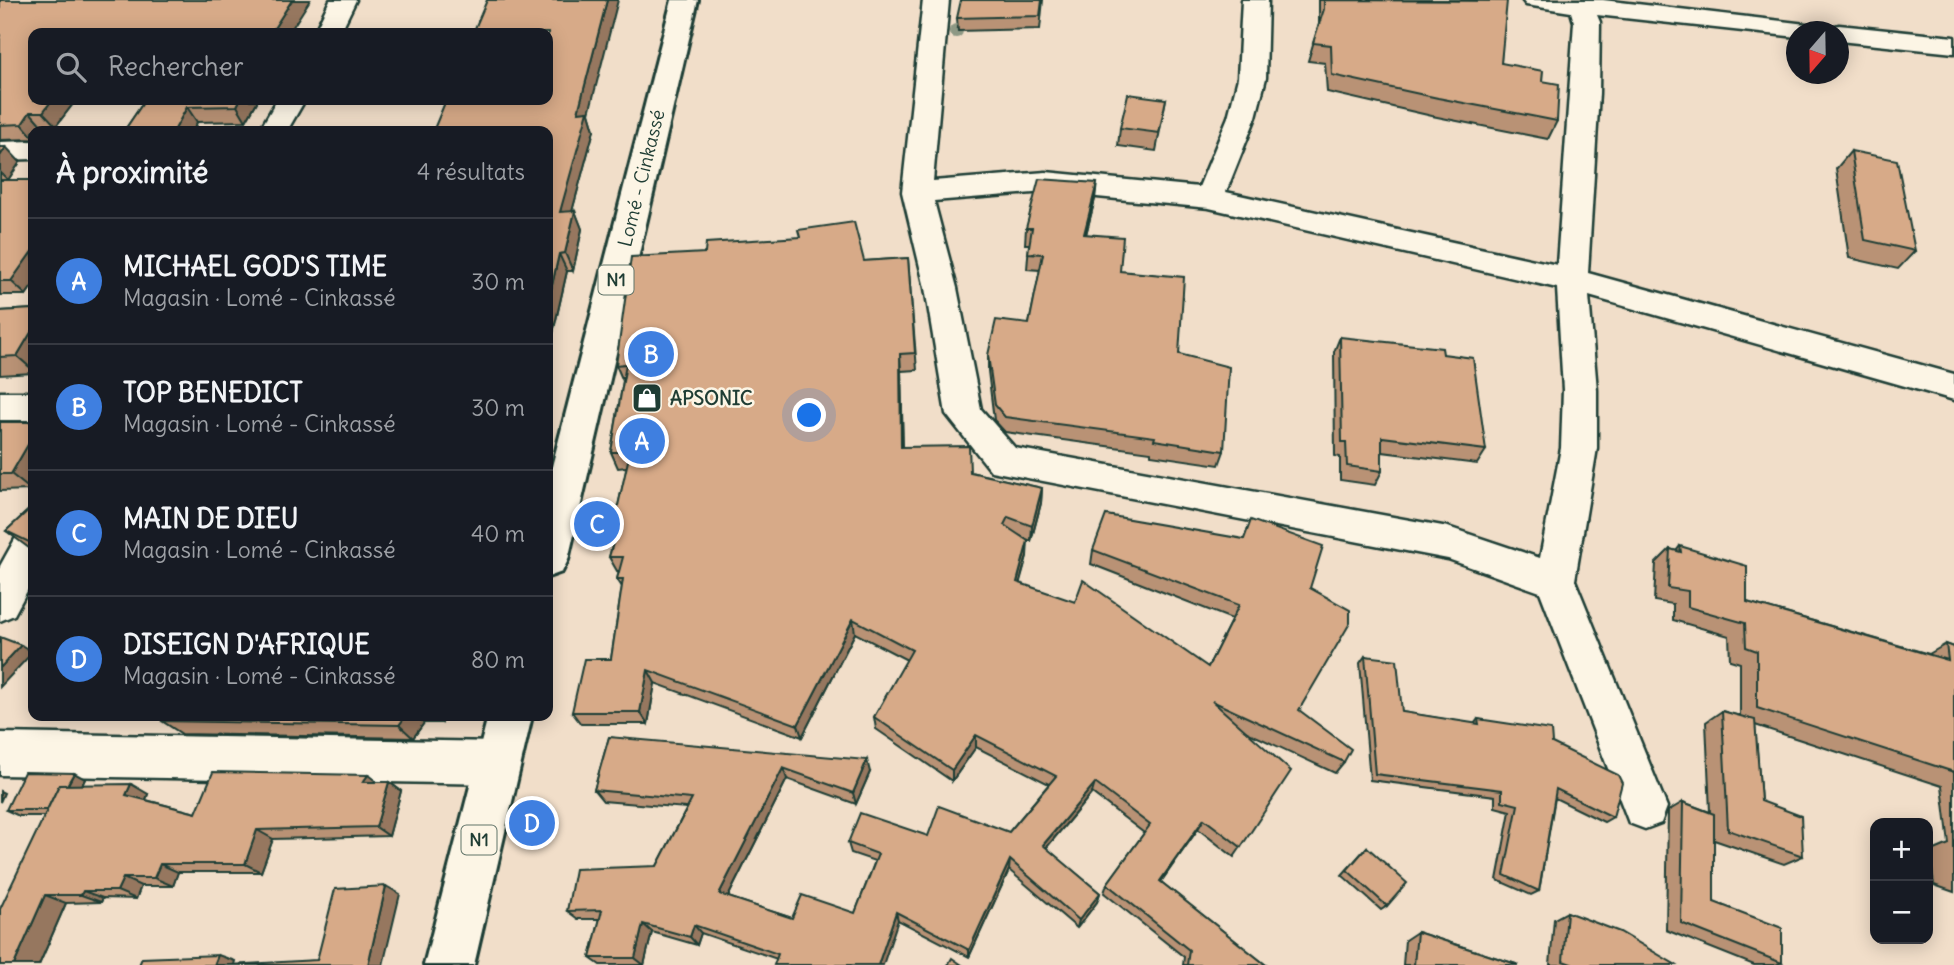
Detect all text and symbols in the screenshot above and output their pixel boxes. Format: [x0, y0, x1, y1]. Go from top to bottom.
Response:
north arrow [1786, 21, 1849, 84]
search box [28, 28, 553, 105]
icon: search [52, 48, 90, 86]
text: Rechercher [108, 50, 244, 83]
street label: Lomé - Cinkassé [612, 107, 670, 249]
text: À proximité [56, 153, 208, 191]
text: 4 résultats [417, 157, 525, 186]
text: MICHAEL GOD'S TIME [123, 250, 387, 283]
road number: N1 [598, 266, 634, 294]
text: A [72, 267, 86, 296]
text: 30 m [471, 267, 525, 296]
text: Magasin · Lomé - Cinkassé [123, 283, 396, 312]
pin: B [628, 328, 674, 380]
text: TOP BENEDICT [123, 376, 303, 409]
shop icon: APSONIC [630, 381, 664, 415]
place label: APSONIC [670, 386, 753, 410]
text: B [71, 393, 87, 422]
text: 30 m [471, 393, 525, 422]
your location [792, 398, 826, 432]
text: Magasin · Lomé - Cinkassé [123, 409, 396, 438]
pin: A [619, 415, 665, 467]
pin: C [574, 498, 620, 550]
text: MAIN DE DIEU [123, 502, 299, 535]
text: C [71, 519, 87, 548]
text: 40 m [471, 519, 525, 548]
text: Magasin · Lomé - Cinkassé [123, 535, 396, 564]
text: DISEIGN D'AFRIQUE [123, 628, 370, 661]
text: D [71, 645, 87, 674]
text: 80 m [471, 645, 525, 674]
text: Magasin · Lomé - Cinkassé [123, 661, 396, 690]
pin: D [509, 797, 555, 849]
map controls [1870, 818, 1933, 944]
button: + [1870, 818, 1933, 881]
road number: N1 [462, 826, 496, 854]
button: − [1870, 881, 1933, 944]

